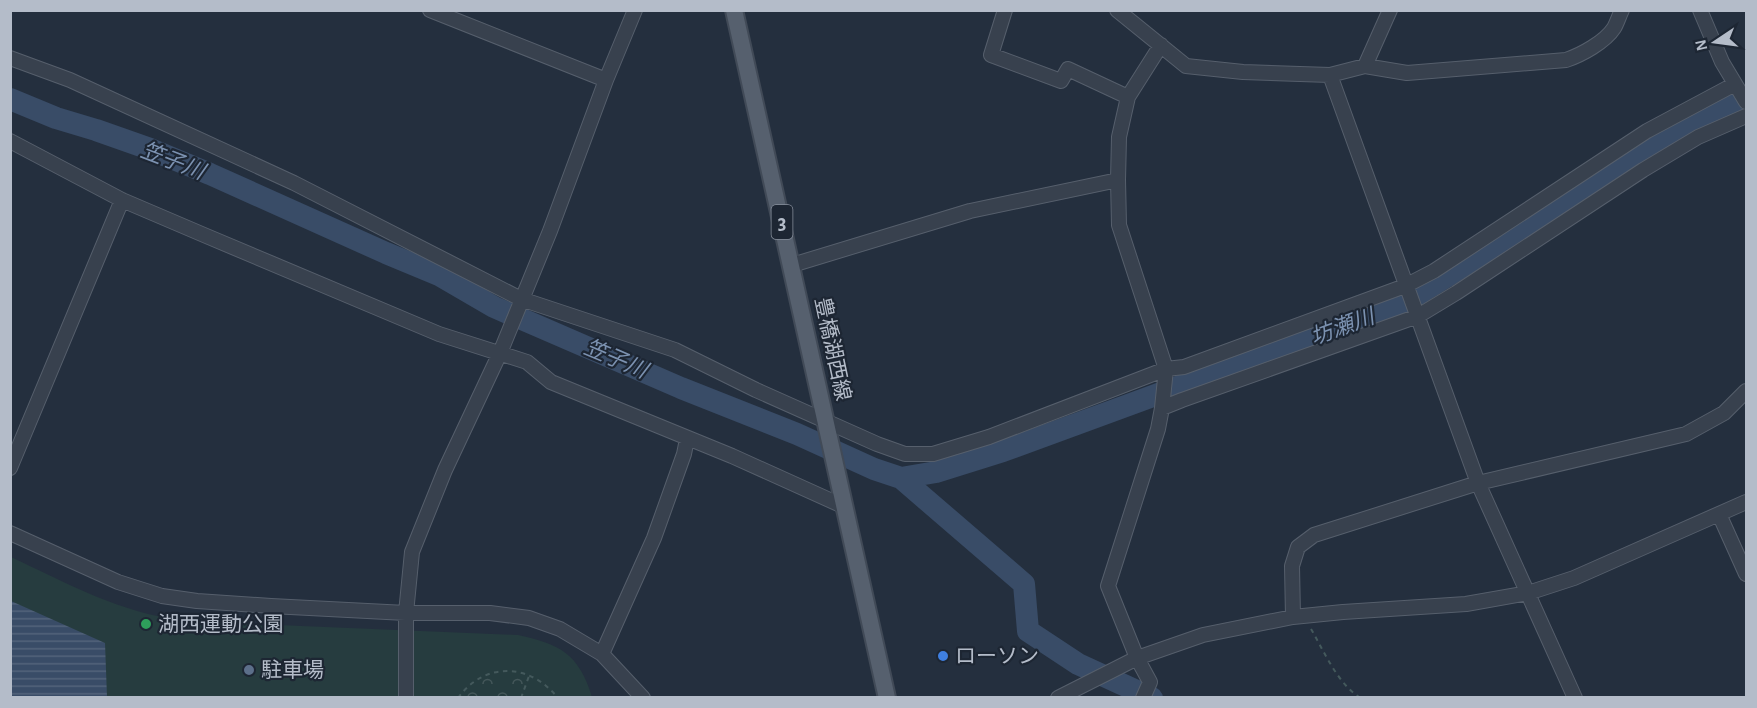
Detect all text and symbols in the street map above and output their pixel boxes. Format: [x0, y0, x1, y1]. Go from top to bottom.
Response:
north arrow [1685, 12, 1745, 72]
text: N [1692, 38, 1710, 52]
water label: 笠子川 [138, 138, 210, 184]
road number: 3 [772, 205, 792, 239]
street label: 豊橋湖西線 [811, 295, 855, 403]
water label: 坊瀬川 [1307, 304, 1379, 349]
water label: 笠子川 [581, 335, 653, 383]
place label: 湖西運動公園 [158, 613, 284, 635]
marker: 湖西運動公園 [139, 617, 153, 631]
place label: ローソン [955, 646, 1039, 667]
marker: ローソン [936, 649, 950, 663]
place label: 駐車場 [261, 659, 324, 681]
marker: 駐車場 [242, 663, 256, 677]

